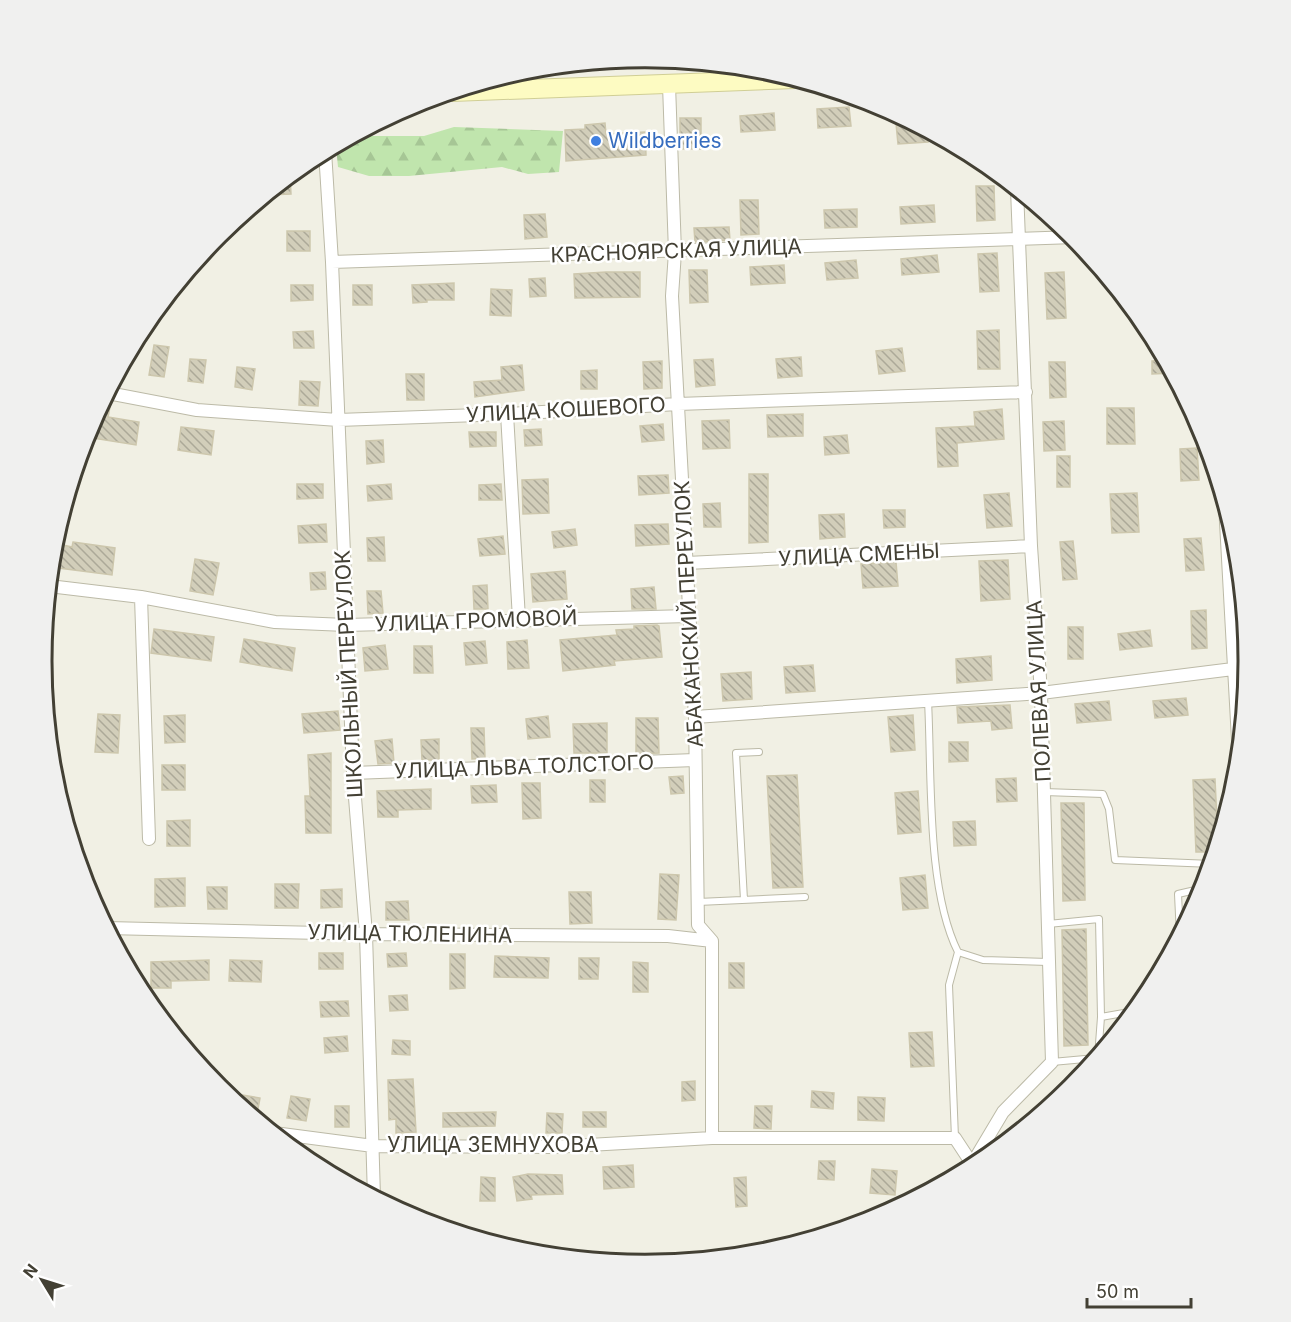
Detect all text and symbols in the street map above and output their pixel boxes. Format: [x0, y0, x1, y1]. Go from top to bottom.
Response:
place label: Wildberries [608, 128, 722, 153]
marker: Wildberries [589, 134, 603, 148]
street label: КРАСНОЯРСКАЯ УЛИЦА [550, 234, 802, 267]
street label: УЛИЦА КОШЕВОГО [466, 392, 666, 427]
street label: АБАКАНСКИЙ ПЕРЕУЛОК [668, 480, 708, 748]
street label: УЛИЦА СМЕНЫ [778, 538, 940, 571]
street label: ШКОЛЬНЫЙ ПЕРЕУЛОК [329, 549, 367, 799]
street label: ПОЛЕВАЯ УЛИЦА [1021, 599, 1056, 783]
street label: УЛИЦА ГРОМОВОЙ [374, 603, 578, 637]
street label: УЛИЦА ЛЬВА ТОЛСТОГО [393, 749, 655, 784]
street label: УЛИЦА ТЮЛЕНИНА [307, 919, 513, 948]
street label: УЛИЦА ЗЕМНУХОВА [387, 1132, 599, 1157]
north arrow [12, 1250, 72, 1310]
text: N [19, 1260, 42, 1282]
scale bar [1087, 1271, 1190, 1309]
text: 50 m [1096, 1281, 1139, 1302]

